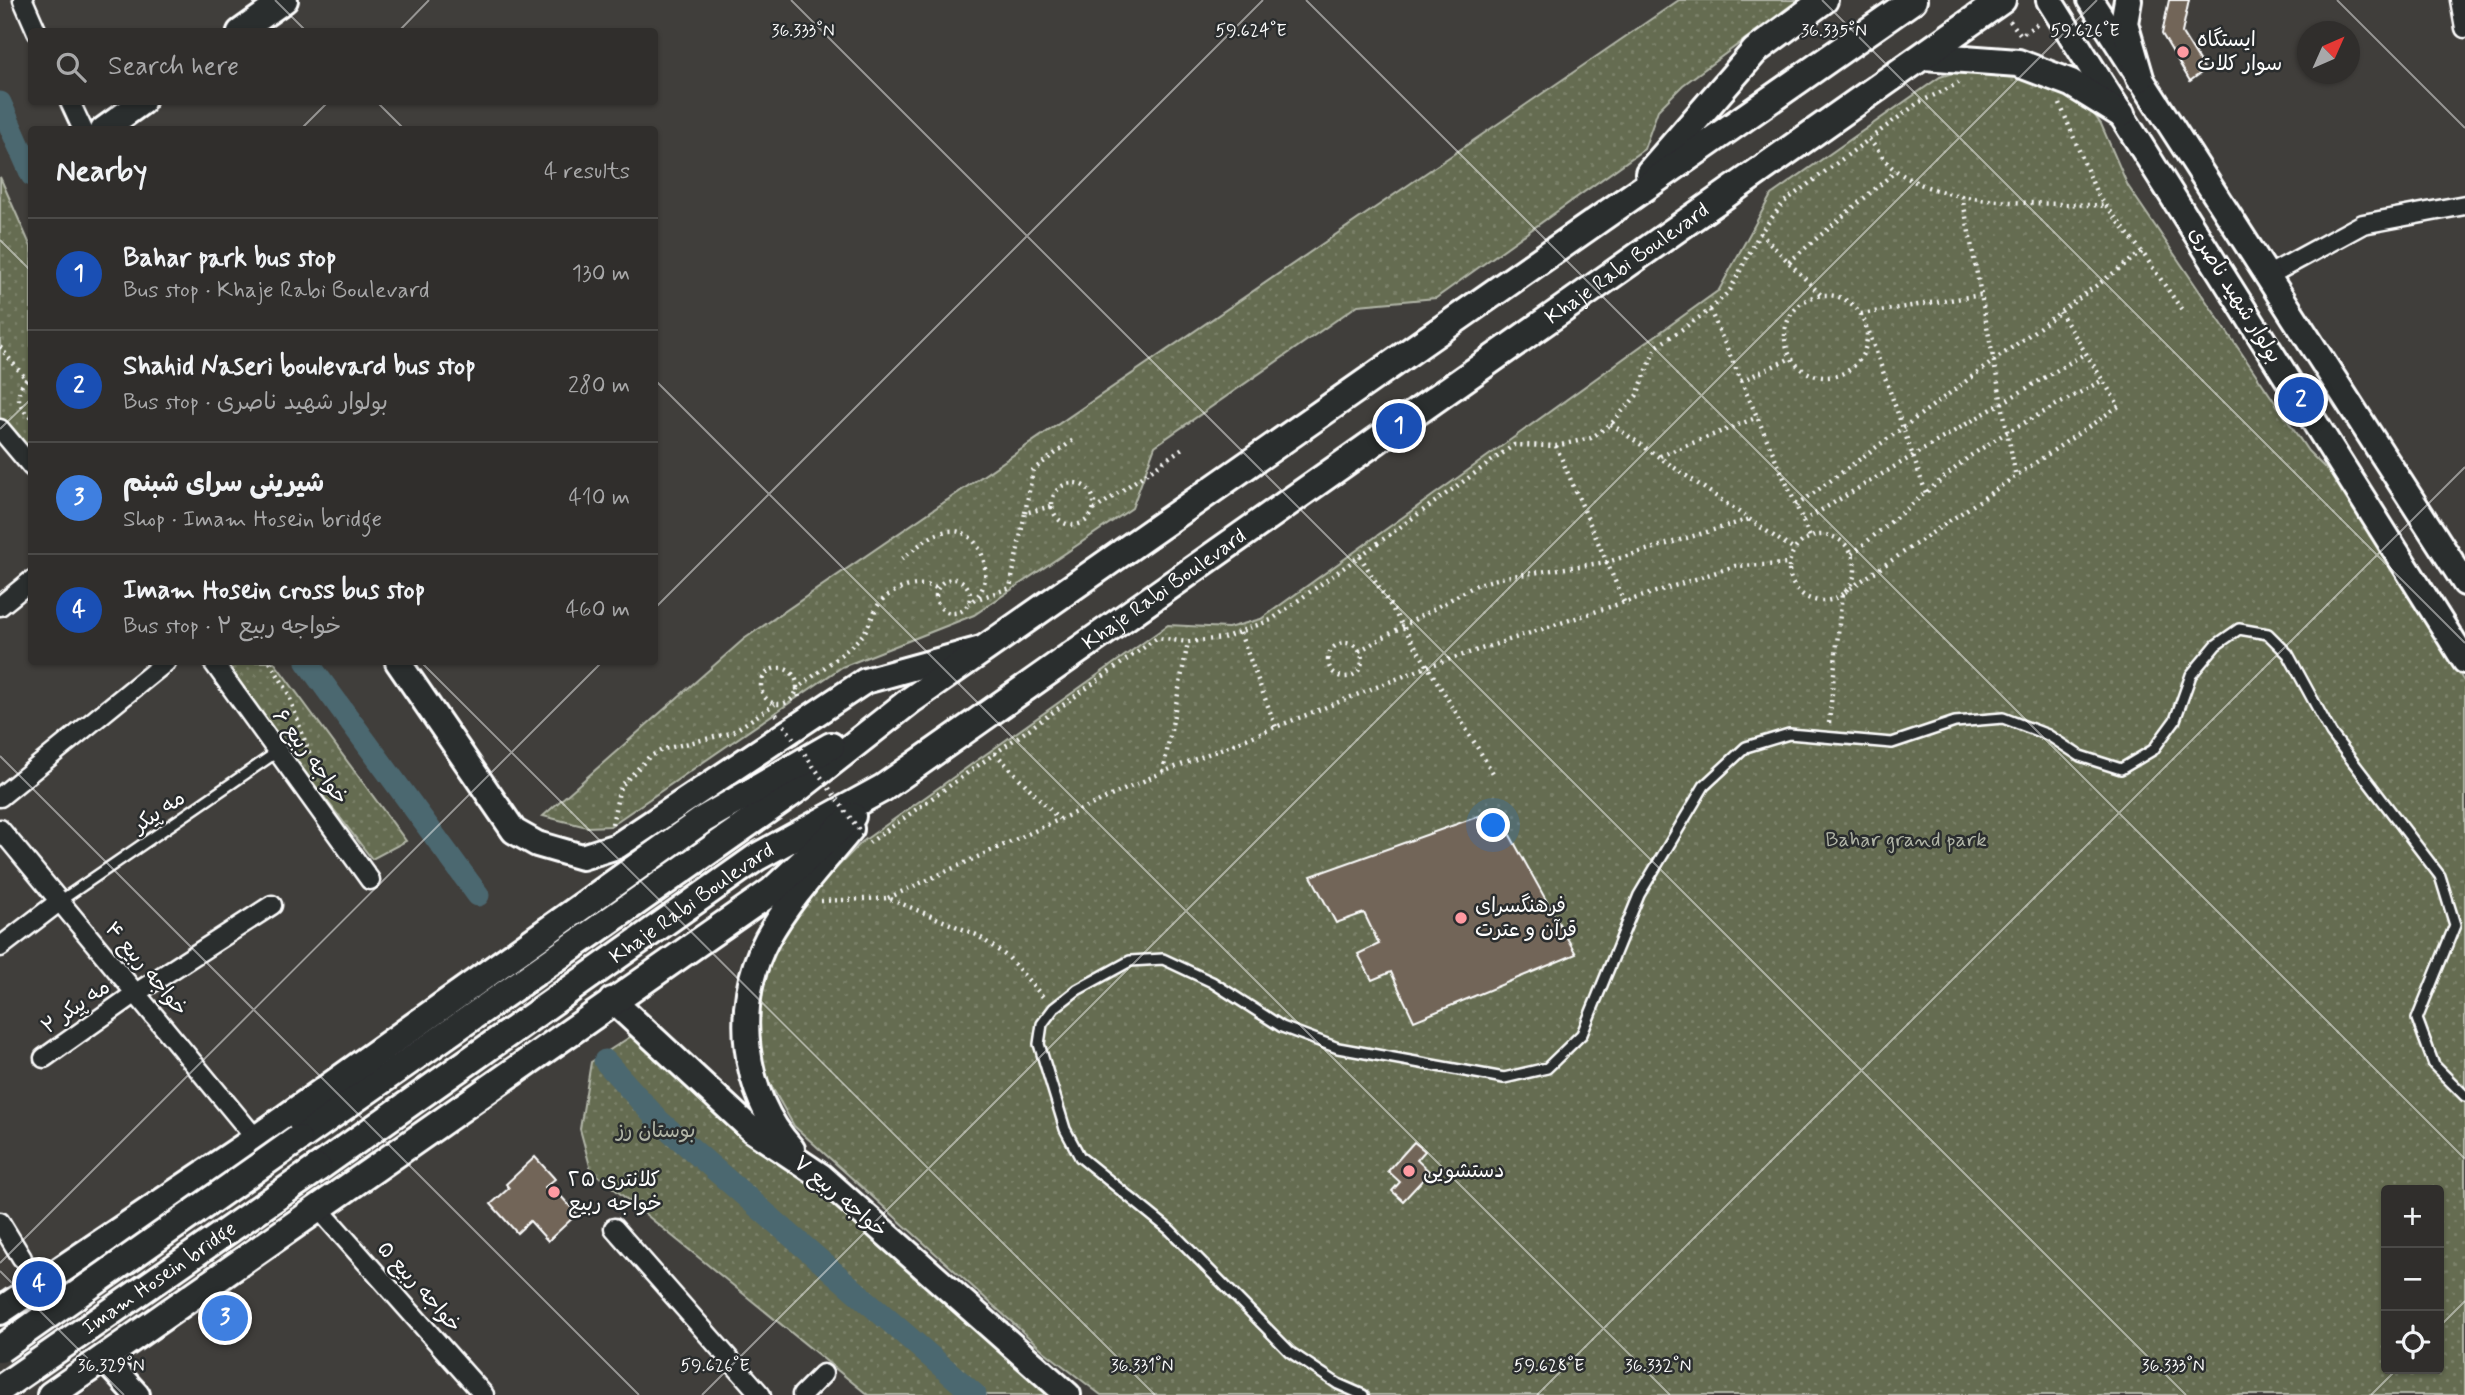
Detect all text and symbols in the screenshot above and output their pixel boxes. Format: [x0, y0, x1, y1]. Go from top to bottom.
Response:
text: 36.333°N [771, 19, 835, 43]
text: 59.624°E [1215, 19, 1287, 43]
text: 36.335°N [1801, 19, 1867, 43]
text: 59.626°E [2050, 19, 2120, 43]
north arrow [2297, 21, 2360, 84]
place label: ایستگاه سوار کلات [2197, 26, 2282, 78]
search box [28, 28, 658, 105]
marker: ایستگاه سوار کلات [2175, 44, 2191, 60]
icon: search [52, 48, 90, 86]
text: Search here [108, 50, 239, 84]
text: Nearby [56, 152, 147, 191]
text: 4 results [544, 157, 630, 187]
street label: Khaje Rabi Boulevard [1540, 196, 1715, 331]
street label: بولوار شهید ناصری [2182, 221, 2288, 369]
text: Bahar park bus stop [123, 242, 336, 276]
text: 1 [74, 259, 84, 289]
text: 130 m [572, 259, 630, 289]
text: Bus stop · Khaje Rabi Boulevard [123, 276, 430, 306]
text: Shahid Naseri boulevard bus stop [123, 350, 476, 384]
text: 2 [73, 371, 85, 401]
text: 280 m [568, 371, 630, 401]
pin: 2 [2278, 374, 2324, 426]
text: Bus stop · بولوار شهید ناصری [123, 388, 388, 418]
pin: 1 [1376, 400, 1422, 452]
text: شیرینی سرای شبنم [123, 467, 324, 501]
text: 3 [74, 483, 84, 513]
text: 410 m [568, 483, 630, 513]
text: Shop · Imam Hosein bridge [123, 505, 382, 535]
street label: Khaje Rabi Boulevard [1077, 522, 1252, 657]
text: Imam Hosein cross bus stop [123, 574, 425, 608]
text: 4 [72, 595, 86, 625]
text: 460 m [566, 595, 630, 625]
text: Bus stop · خواجه ربیع ۲ [123, 612, 341, 642]
street label: خواجه ربیع ۶ [266, 703, 354, 811]
street label: مه پیکر [126, 784, 191, 841]
your location [1476, 808, 1510, 842]
park label: Bahar grand park [1825, 826, 1987, 854]
street label: Khaje Rabi Boulevard [604, 836, 779, 971]
place label: فرهنگسرای قرآن و عترت [1475, 892, 1577, 944]
marker: فرهنگسرای قرآن و عترت [1453, 910, 1469, 926]
street label: خواجه ربیع ۴ [98, 916, 194, 1022]
street label: مه پیکر ۲ [36, 973, 116, 1041]
park label: بوستان رز [614, 1117, 696, 1145]
street label: خواجه ربیع ۷ [787, 1150, 893, 1244]
place label: دستشویی [1423, 1157, 1505, 1185]
marker: دستشویی [1401, 1163, 1417, 1179]
place label: کلانتری ٢۵ خواجه ربیع [568, 1166, 662, 1218]
marker: کلانتری ٢۵ خواجه ربیع [546, 1184, 562, 1200]
map controls [2381, 1185, 2444, 1374]
button: + [2381, 1185, 2444, 1248]
street label: Imam Hosein bridge [77, 1215, 242, 1342]
street label: خواجه ربیع ۵ [370, 1235, 468, 1339]
button: − [2381, 1248, 2444, 1311]
pin: 4 [16, 1258, 62, 1310]
pin: 3 [202, 1292, 248, 1344]
button: locate [2381, 1311, 2444, 1374]
text: 36.329°N [77, 1354, 145, 1378]
text: 59.626°E [680, 1354, 750, 1378]
text: 36.331°N [1110, 1354, 1174, 1378]
text: 59.628°E [1514, 1354, 1584, 1378]
text: 36.332°N [1625, 1354, 1691, 1378]
text: 36.333°N [2141, 1354, 2205, 1378]

